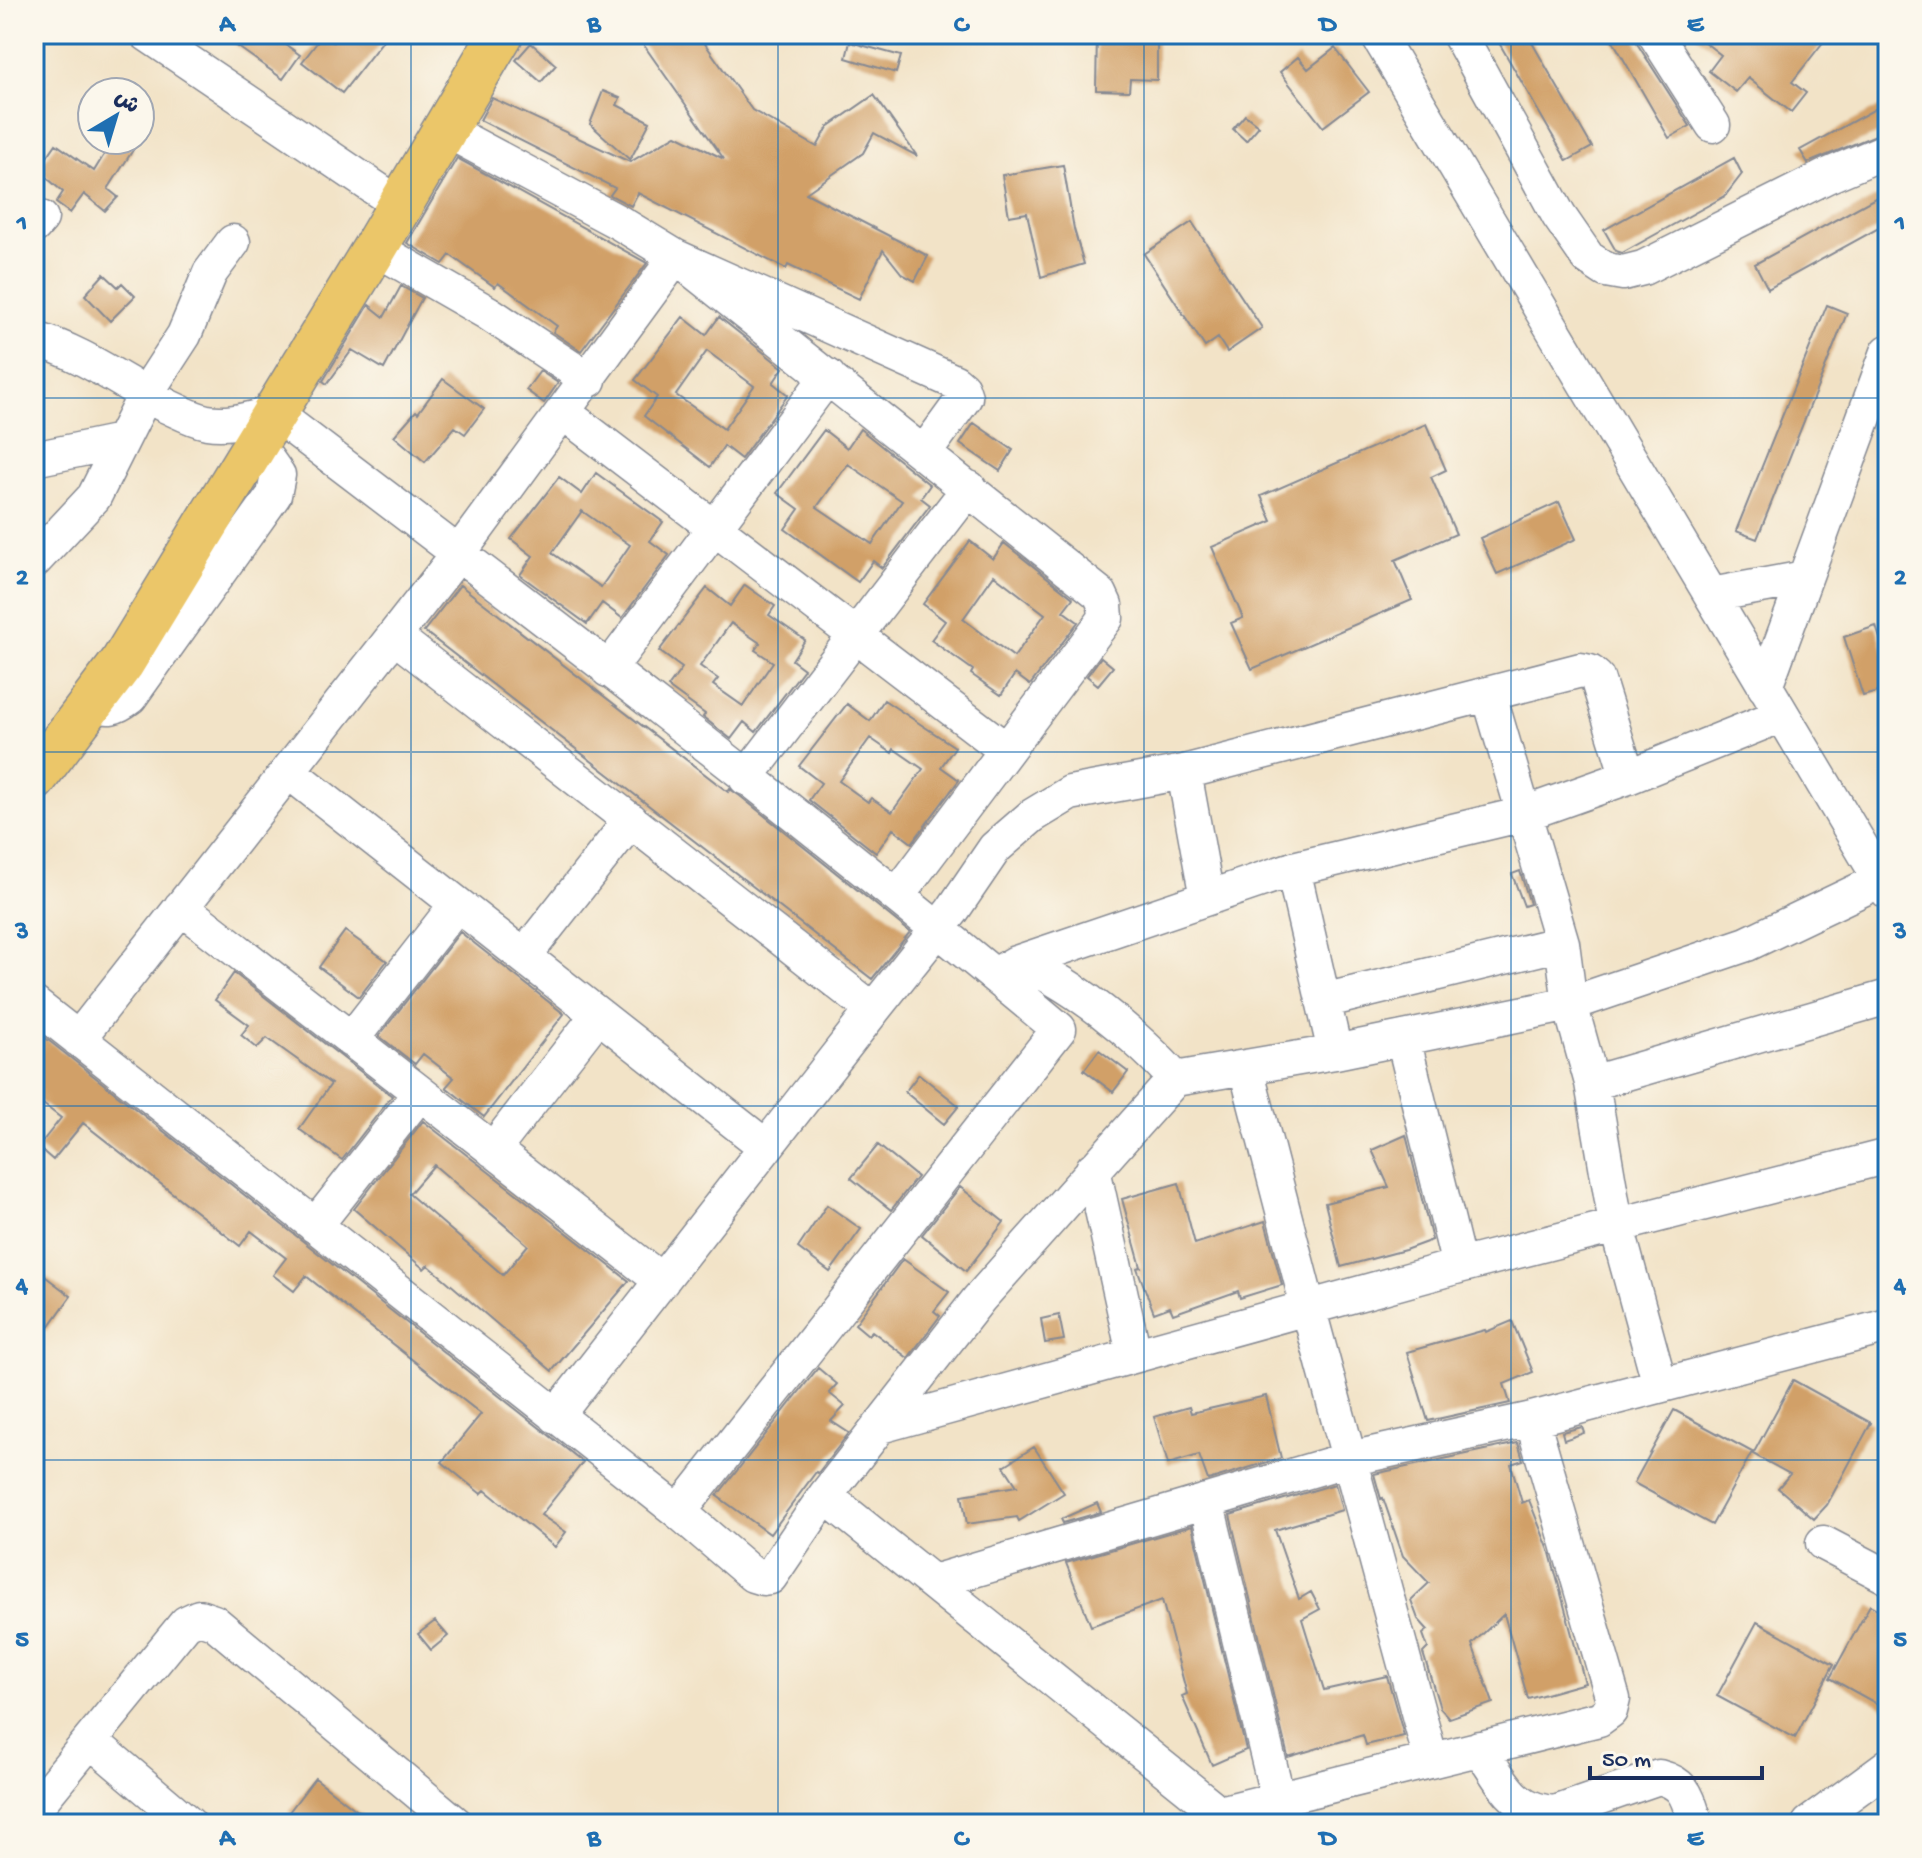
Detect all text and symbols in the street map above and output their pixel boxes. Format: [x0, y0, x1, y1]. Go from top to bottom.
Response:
text: A [218, 11, 236, 42]
text: B [586, 11, 602, 42]
text: C [954, 11, 971, 42]
text: D [1318, 11, 1338, 42]
text: E [1687, 11, 1705, 42]
north arrow [76, 76, 156, 156]
text: ش [108, 86, 143, 121]
text: 1 [16, 210, 27, 241]
text: 1 [1894, 210, 1905, 241]
text: 2 [16, 564, 29, 595]
text: 2 [1894, 564, 1907, 595]
text: 3 [14, 918, 29, 949]
text: 3 [1892, 918, 1907, 949]
text: 4 [15, 1272, 29, 1303]
text: 4 [1893, 1272, 1907, 1303]
text: 5 [15, 1626, 29, 1657]
text: 5 [1893, 1626, 1907, 1657]
scale bar [1590, 1730, 1762, 1780]
text: 50 m [1602, 1747, 1651, 1776]
text: A [218, 1825, 236, 1856]
text: B [586, 1825, 602, 1856]
text: C [954, 1825, 971, 1856]
text: D [1318, 1825, 1338, 1856]
text: E [1687, 1825, 1705, 1856]

